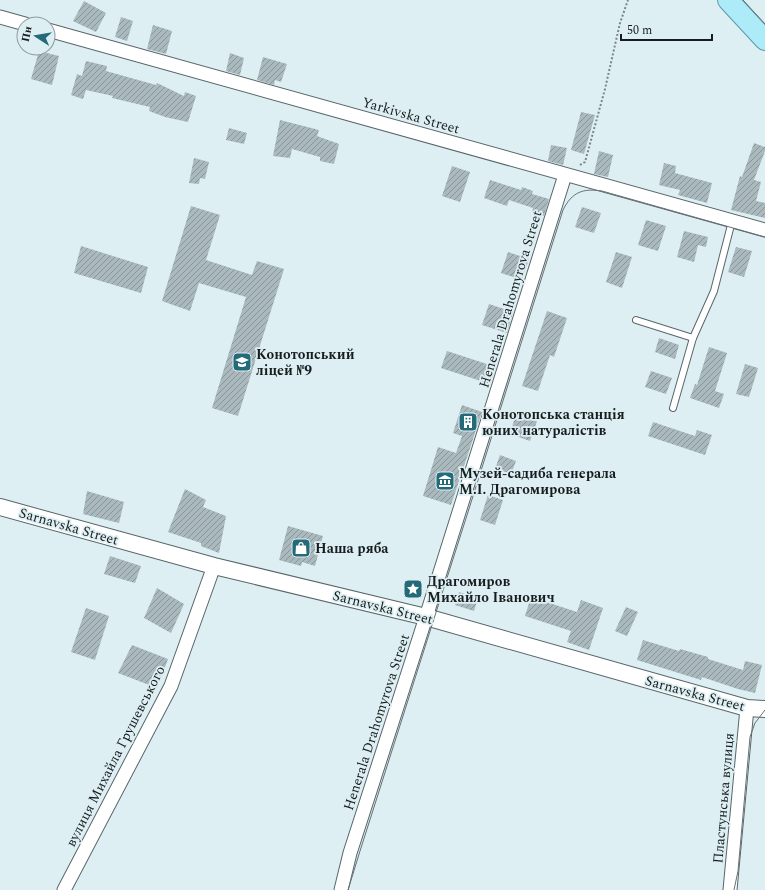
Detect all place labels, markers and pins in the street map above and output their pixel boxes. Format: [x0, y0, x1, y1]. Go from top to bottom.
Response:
place label: Конотопський ліцей №9 [256, 344, 355, 381]
school or university icon: Конотопський ліцей №9 [231, 351, 253, 373]
place label: Конотопська станція юних натуралістів [482, 404, 625, 441]
building icon: Конотопська станція юних натуралістів [457, 411, 479, 433]
place label: Музей-садиба генерала М.І. Драгомирова [459, 463, 617, 500]
museum icon: Музей-садиба генерала М.І. Драгомирова [434, 470, 456, 492]
shop icon: Наша ряба [290, 537, 312, 559]
place label: Наша ряба [315, 538, 389, 559]
place label: Драгомиров Михайло Іванович [427, 571, 555, 608]
place icon: Драгомиров Михайло Іванович [402, 578, 424, 600]

